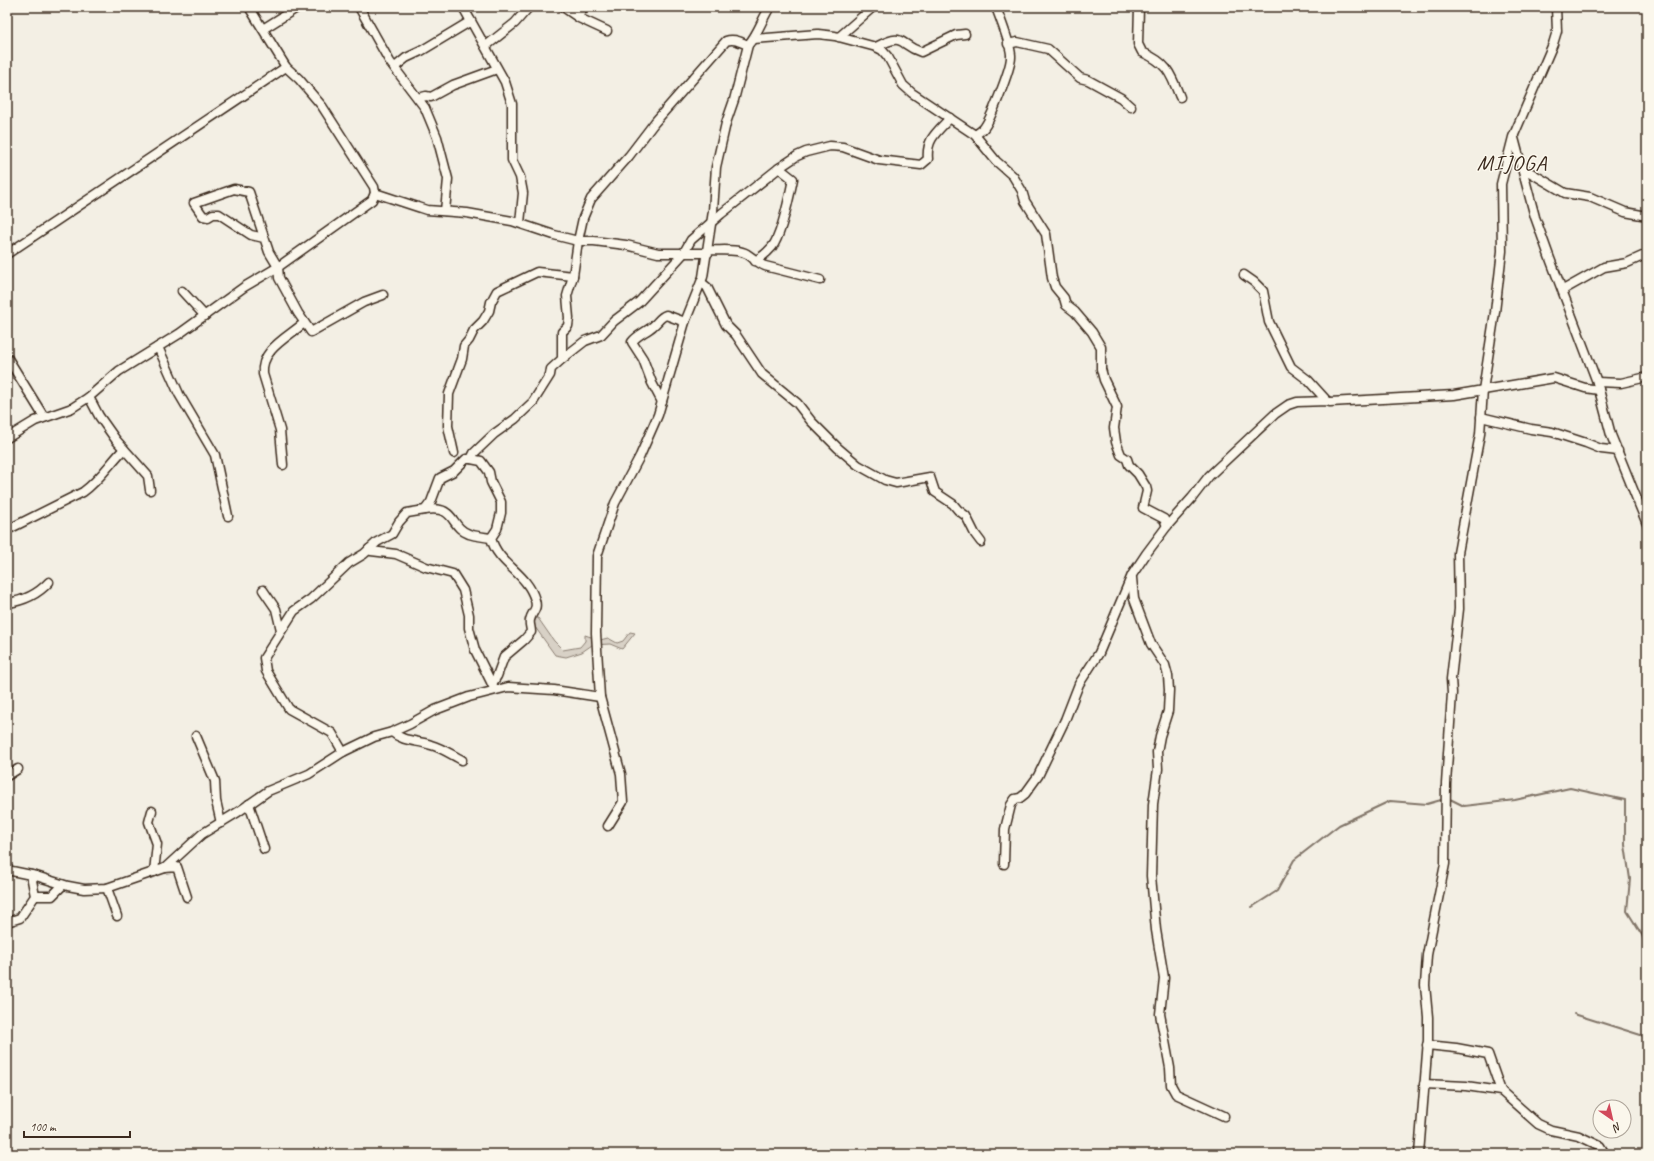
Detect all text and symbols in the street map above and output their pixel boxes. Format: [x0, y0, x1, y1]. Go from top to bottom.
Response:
district label: MIJOGA [1477, 149, 1547, 177]
north arrow [1592, 1099, 1632, 1139]
scale bar [24, 1113, 130, 1139]
text: 100 m [30, 1119, 57, 1135]
text: N [1609, 1120, 1624, 1136]

